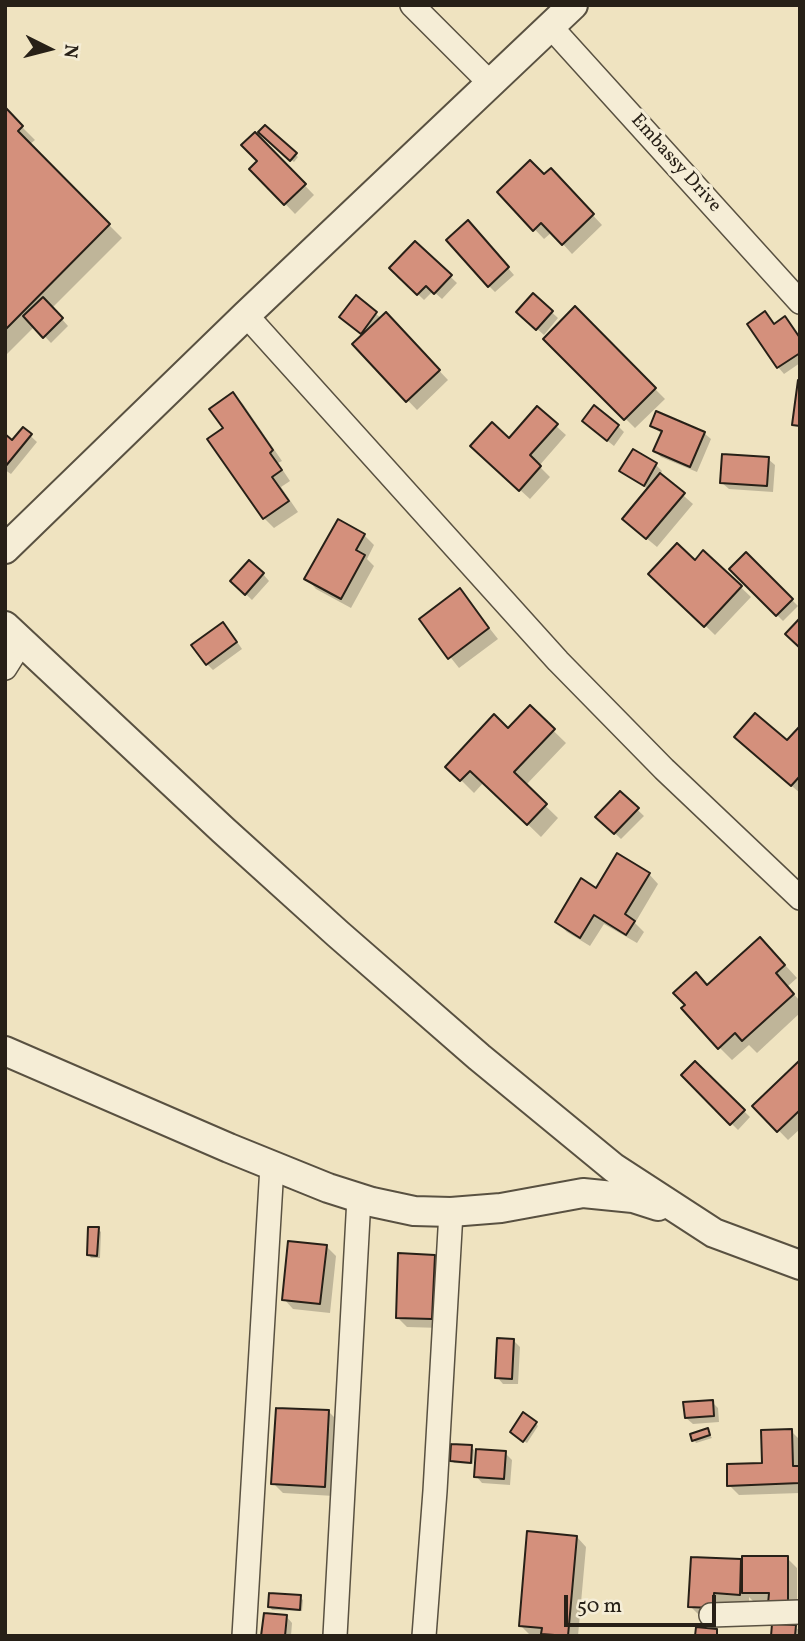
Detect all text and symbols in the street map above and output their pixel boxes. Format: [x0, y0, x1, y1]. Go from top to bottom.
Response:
north arrow [14, 14, 84, 84]
text: N [56, 43, 84, 59]
street label: Embassy Drive [625, 110, 725, 218]
scale bar [567, 1582, 719, 1626]
text: 50 m [577, 1592, 622, 1621]

